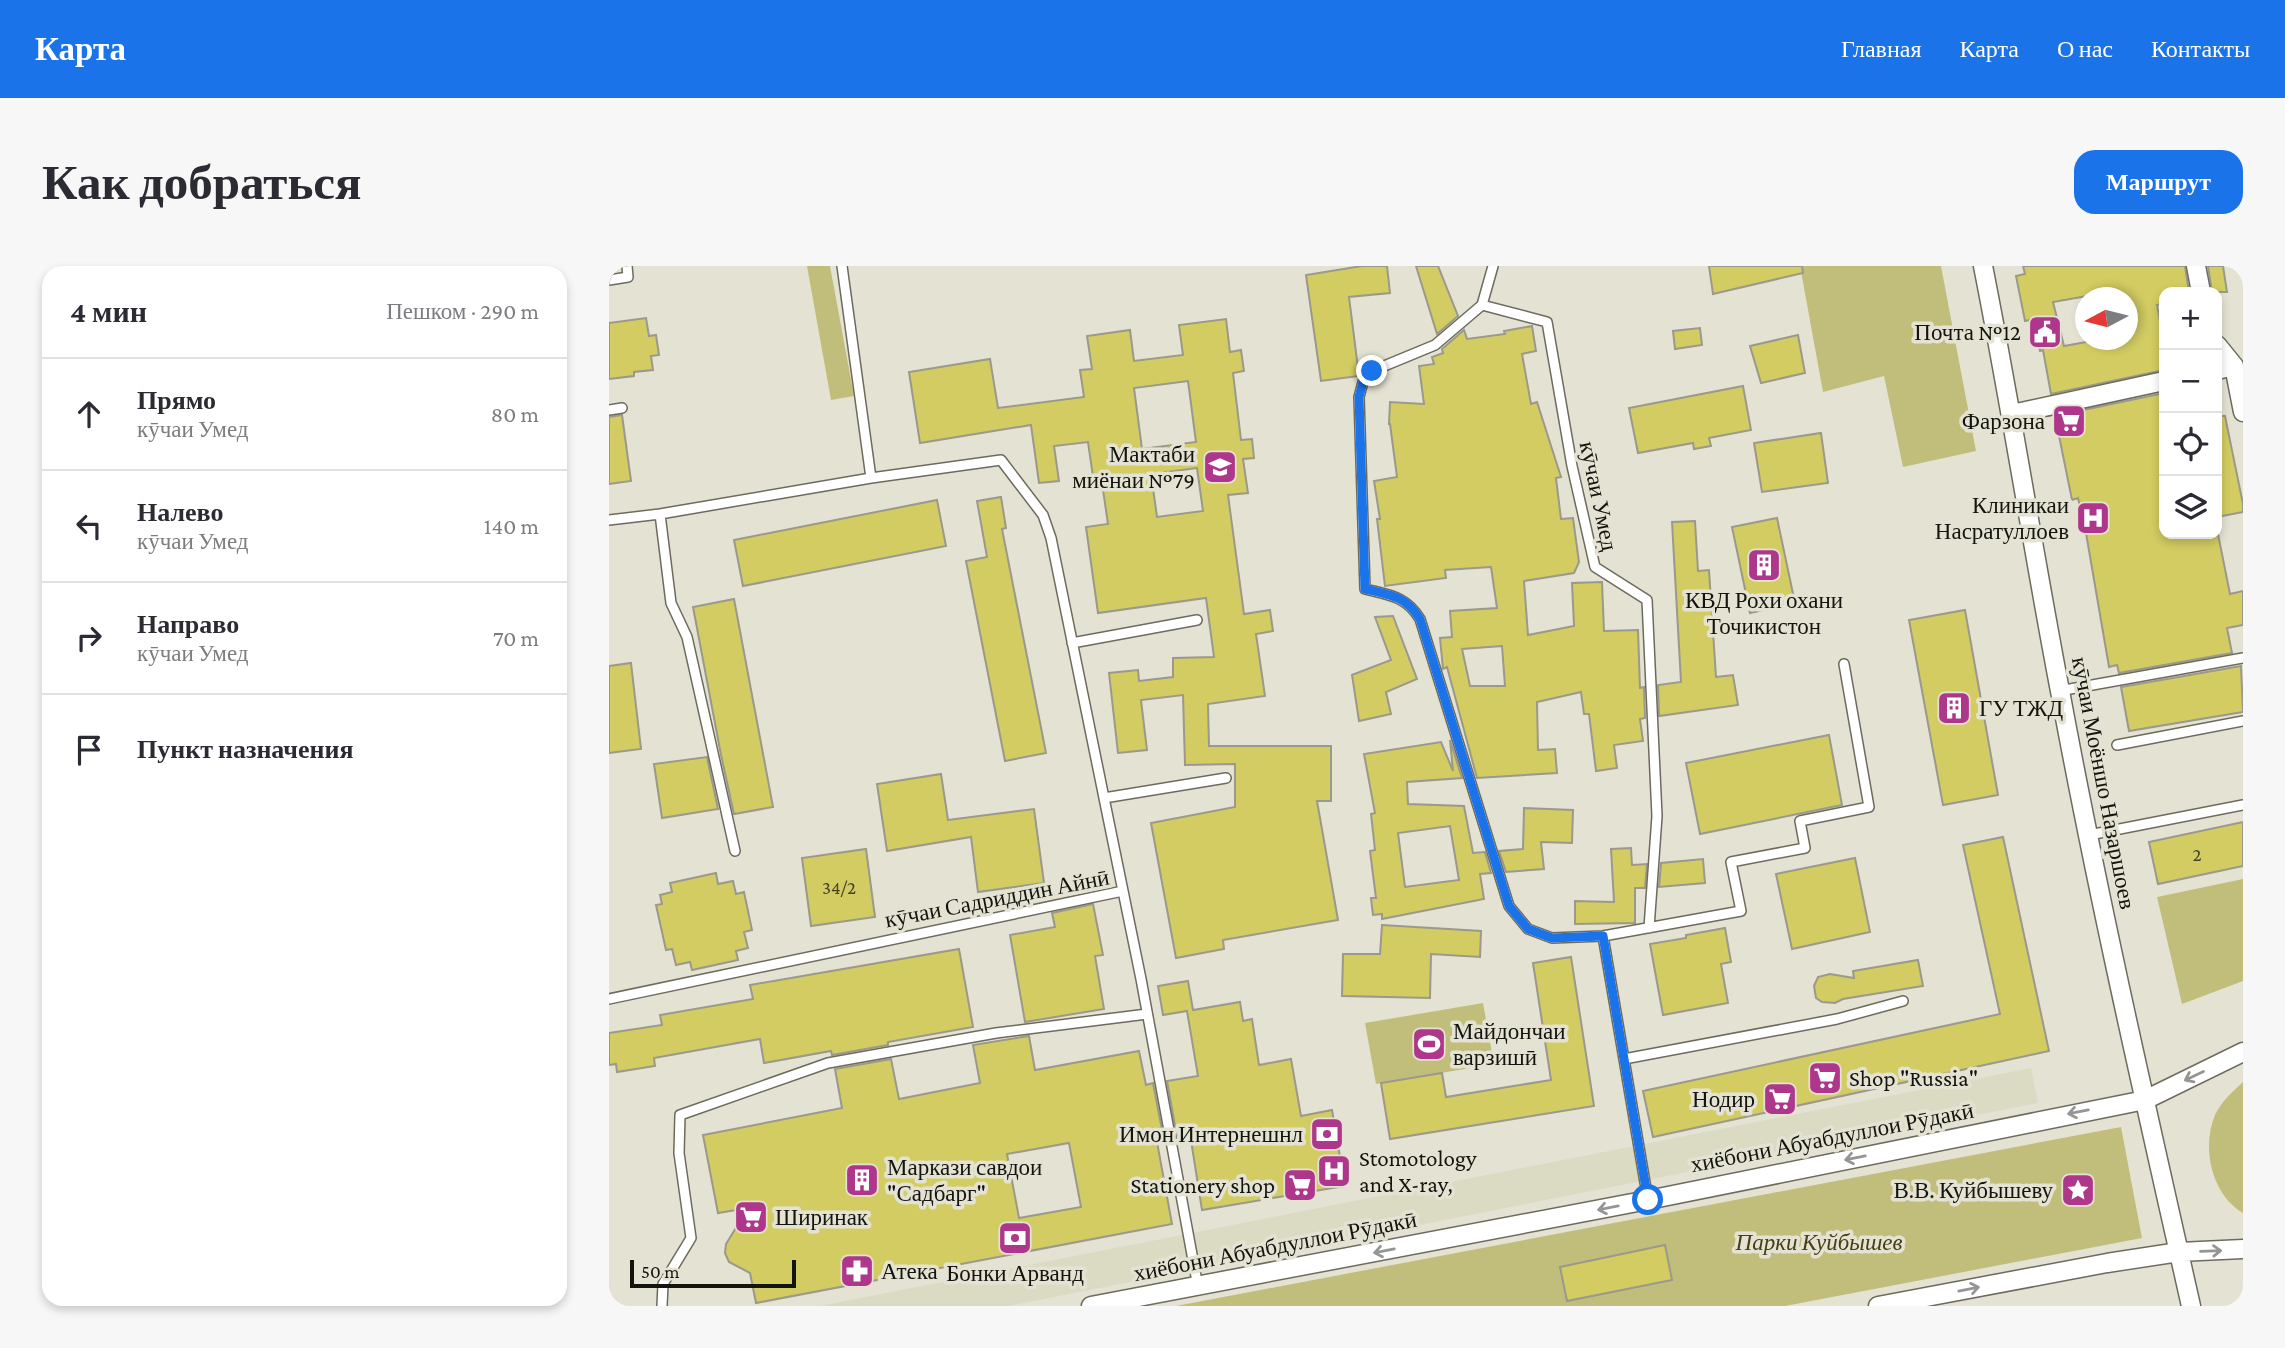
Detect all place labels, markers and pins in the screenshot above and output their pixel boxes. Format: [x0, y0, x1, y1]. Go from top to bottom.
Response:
public building icon: Почта №12 [2026, 313, 2064, 351]
place label: Почта №12 [1914, 319, 2021, 345]
supermarket icon: Фарзона [2050, 402, 2088, 440]
place label: Фарзона [1962, 408, 2045, 434]
place label: Мактаби миёнаи №79 [1072, 441, 1195, 493]
school or university icon: Мактаби миёнаи №79 [1201, 448, 1239, 486]
place label: Клиникаи Насратуллоев [1935, 492, 2069, 544]
hospital icon: Клиникаи Насратуллоев [2074, 499, 2112, 537]
building icon: КВД Рохи охани Точикистон [1745, 546, 1783, 584]
place label: КВД Рохи охани Точикистон [1685, 587, 1843, 639]
building icon: ГУ ТЖД [1935, 689, 1973, 727]
place label: ГУ ТЖД [1979, 695, 2064, 721]
place label: Майдончаи варзишӣ [1453, 1018, 1566, 1070]
sports icon: Майдончаи варзишӣ [1410, 1025, 1448, 1063]
supermarket icon: Shop "Russia" [1806, 1059, 1844, 1097]
place label: Shop "Russia" [1849, 1065, 1978, 1091]
supermarket icon: Нодир [1761, 1080, 1799, 1118]
place label: Нодир [1692, 1086, 1755, 1112]
bank icon: Имон Интернешнл [1308, 1115, 1346, 1153]
place label: Имон Интернешнл [1119, 1121, 1303, 1147]
place label: Stomotology and X-ray, [1359, 1145, 1477, 1197]
hospital icon: Stomotology and X-ray, [1315, 1152, 1353, 1190]
place label: Маркази савдои "Садбарг" [887, 1154, 1042, 1206]
building icon: Маркази савдои "Садбарг" [843, 1161, 881, 1199]
supermarket icon: Stationery shop [1281, 1166, 1319, 1204]
place icon: В.В. Куйбышеву [2059, 1171, 2097, 1209]
place label: Stationery shop [1131, 1172, 1275, 1198]
place label: В.В. Куйбышеву [1893, 1177, 2053, 1203]
supermarket icon: Ширинак [732, 1198, 770, 1236]
place label: Ширинак [775, 1204, 869, 1230]
bank icon: Бонки Арванд [996, 1219, 1034, 1257]
pharmacy icon: Атека [838, 1252, 876, 1290]
place label: Атека [881, 1258, 938, 1284]
place label: Бонки Арванд [946, 1260, 1084, 1286]

